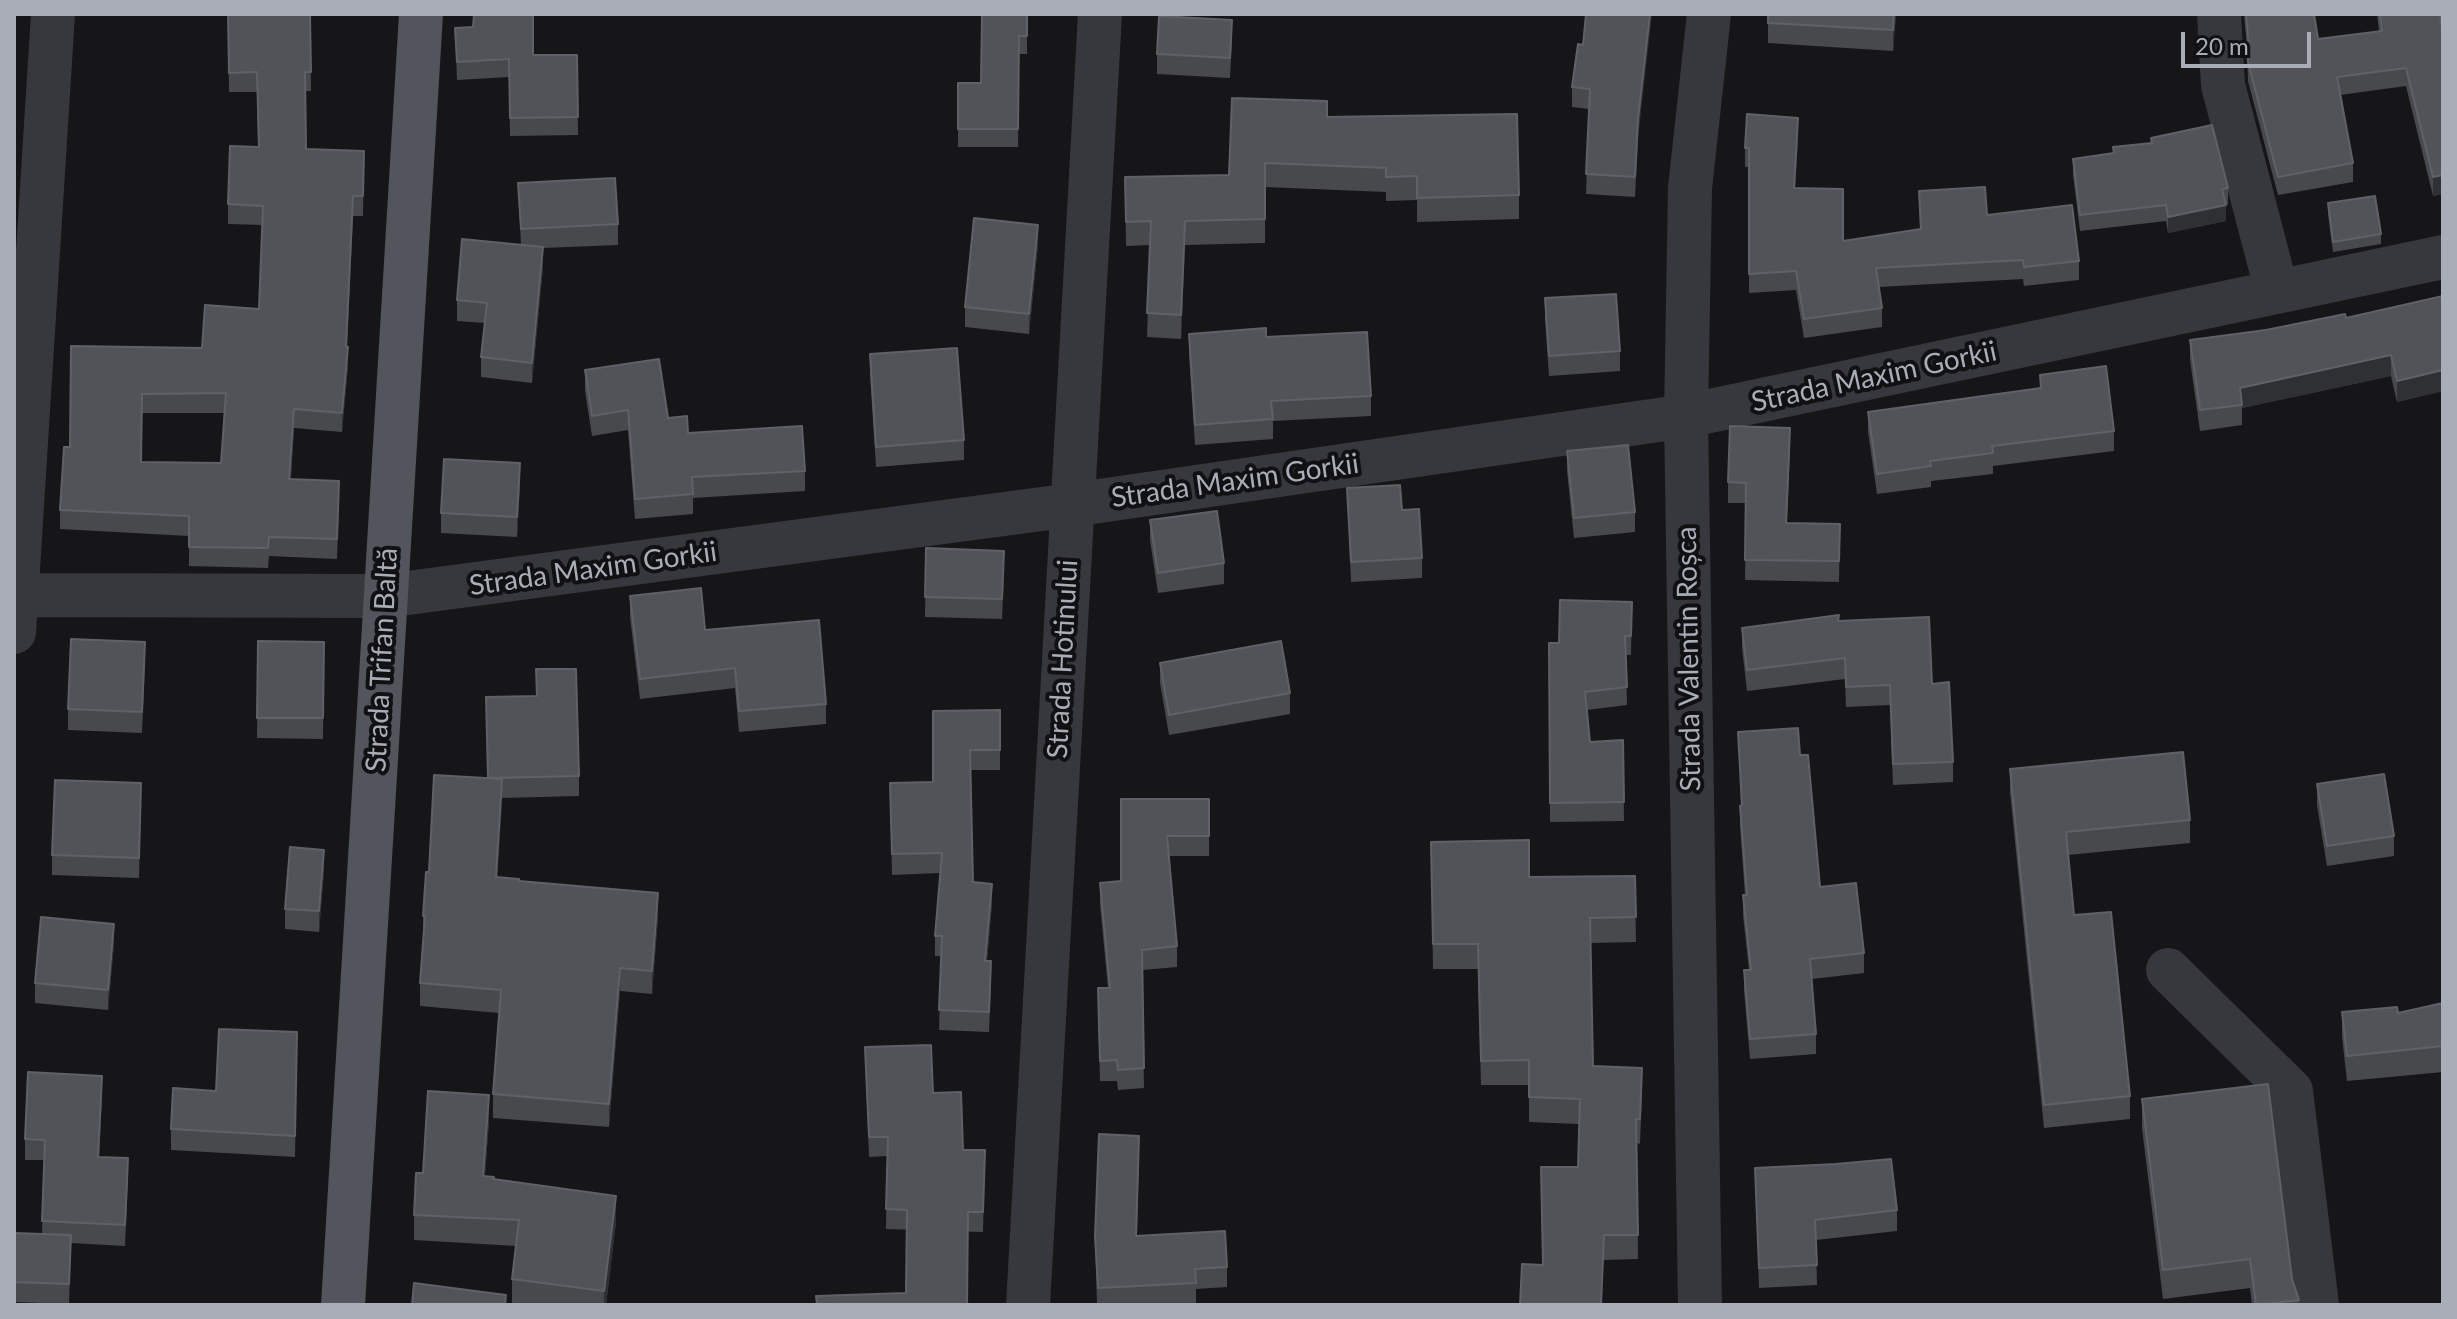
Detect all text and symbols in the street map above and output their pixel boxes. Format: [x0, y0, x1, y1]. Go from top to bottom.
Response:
scale bar [2185, 16, 2315, 66]
text: 20 m [2195, 31, 2249, 60]
street label: Strada Maxim Gorkii [1748, 335, 2000, 419]
street label: Strada Maxim Gorkii [1109, 447, 1361, 515]
street label: Strada Valentin Roșca [1670, 526, 1708, 792]
street label: Strada Maxim Gorkii [467, 535, 719, 603]
street label: Strada Trifan Baltă [359, 547, 405, 773]
street label: Strada Hotinului [1041, 559, 1085, 759]

